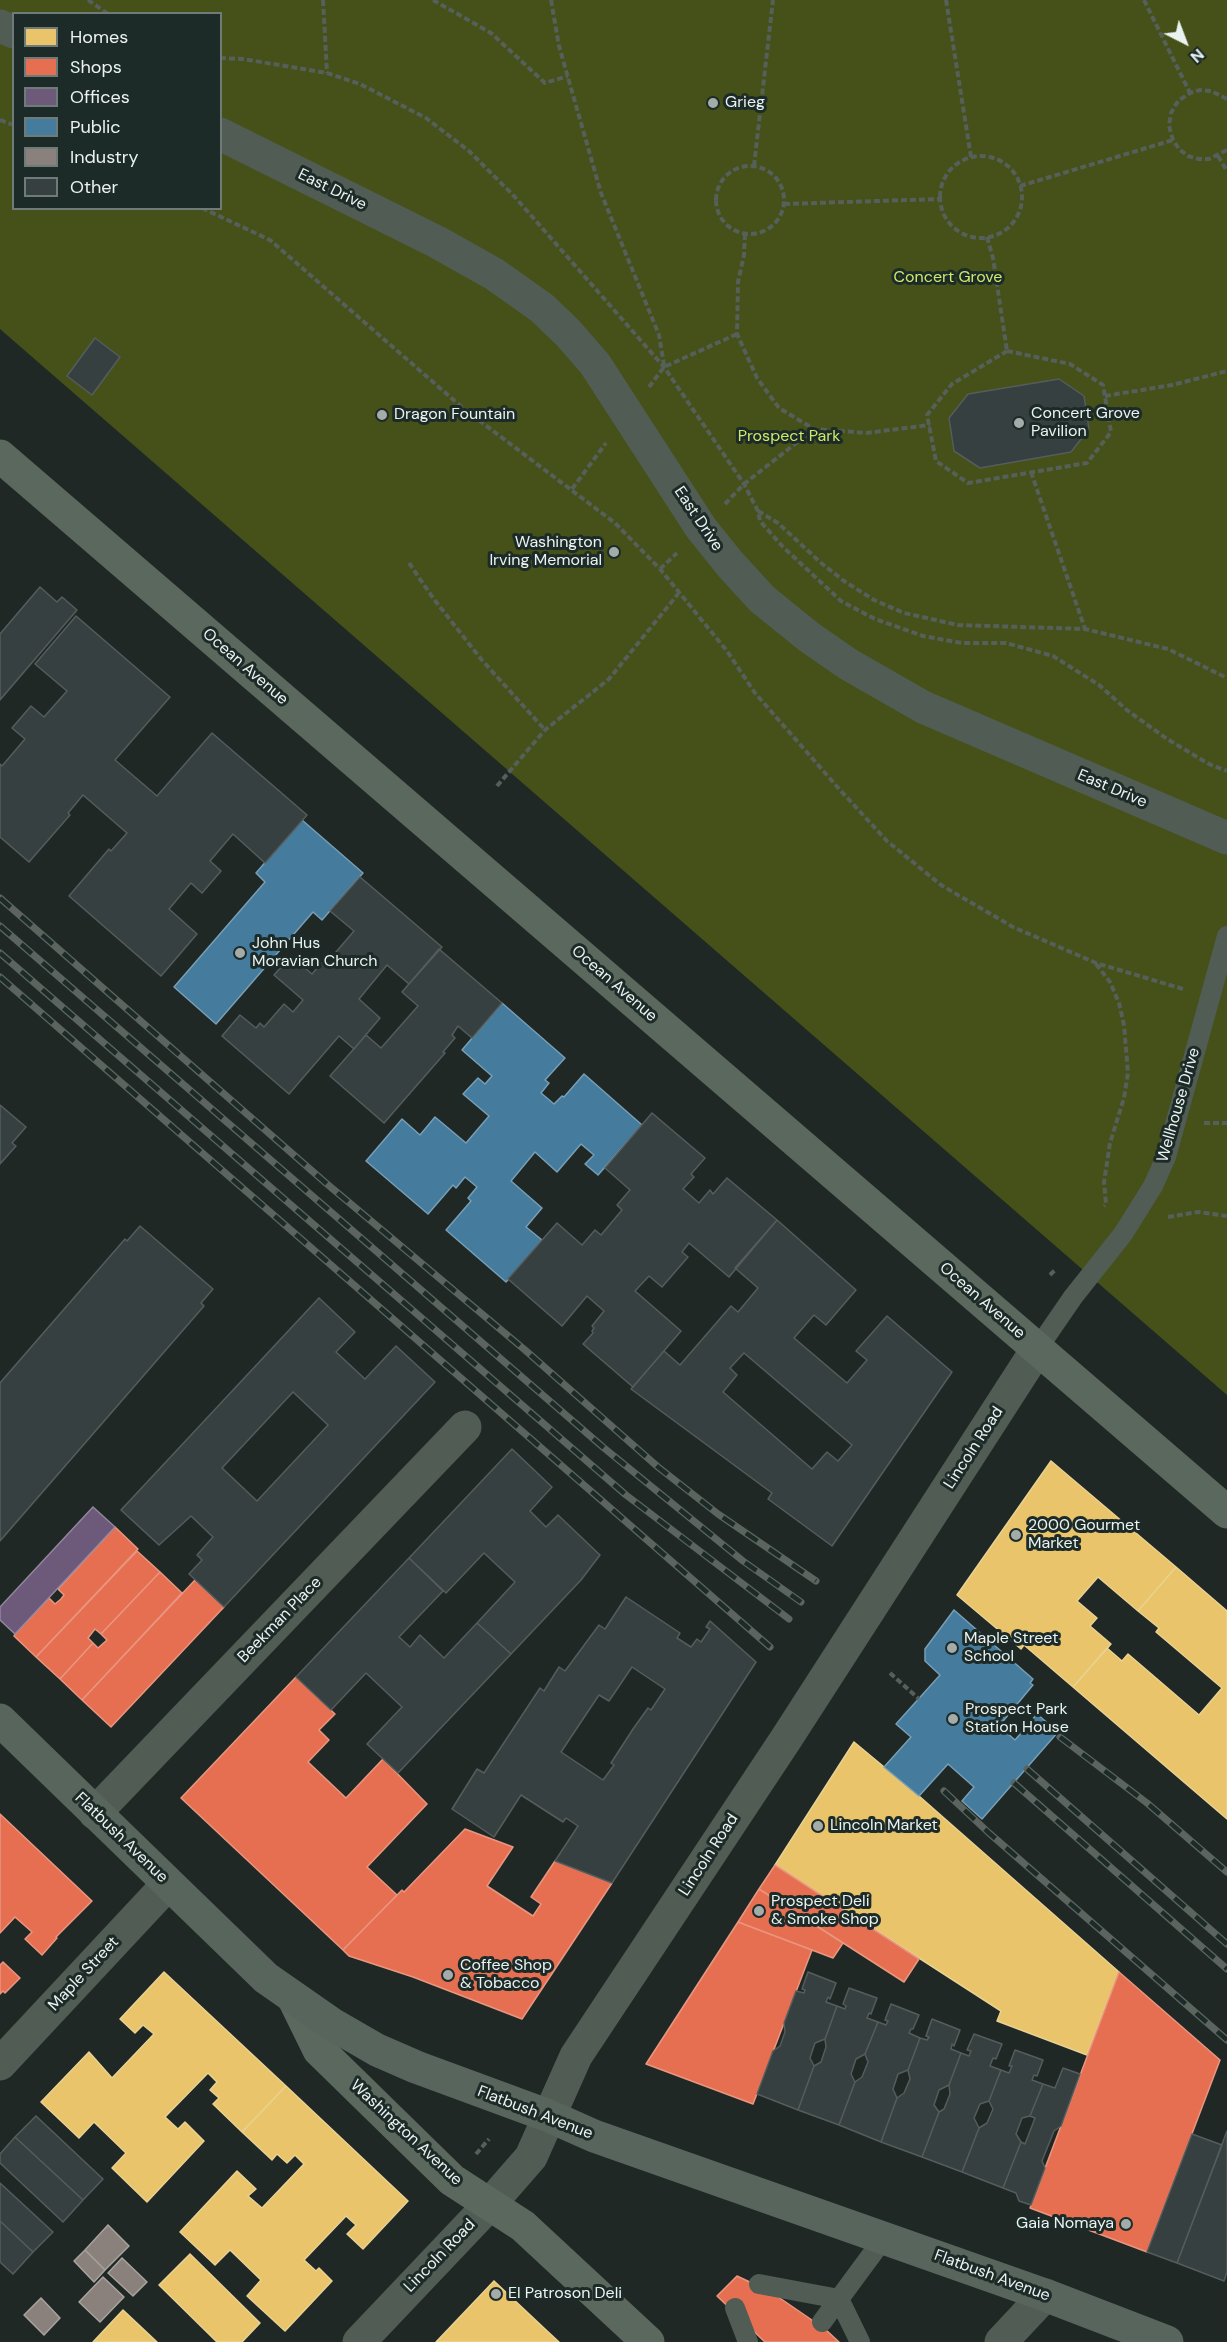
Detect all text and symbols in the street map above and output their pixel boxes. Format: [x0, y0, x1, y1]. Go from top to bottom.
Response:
legend [12, 12, 222, 210]
north arrow [1155, 12, 1215, 72]
text: Homes [70, 25, 128, 49]
text: N [1186, 44, 1209, 67]
text: Shops [70, 55, 122, 79]
text: Offices [70, 85, 130, 109]
place label: Grieg [725, 93, 765, 113]
marker: Grieg [706, 96, 720, 110]
text: Public [70, 115, 121, 139]
text: Industry [70, 145, 139, 169]
street label: East Drive [295, 165, 369, 215]
text: Other [70, 175, 118, 199]
park label: Concert Grove [894, 268, 1002, 288]
place label: Concert Grove Pavilion [1031, 404, 1140, 442]
place label: Dragon Fountain [394, 405, 515, 425]
marker: Dragon Fountain [375, 408, 389, 422]
marker: Concert Grove Pavilion [1012, 416, 1026, 430]
park label: Prospect Park [738, 427, 840, 447]
street label: East Drive [669, 483, 727, 555]
place label: Washington Irving Memorial [489, 533, 602, 571]
marker: Washington Irving Memorial [607, 545, 621, 559]
street label: Ocean Avenue [198, 625, 292, 709]
street label: East Drive [1074, 766, 1150, 812]
place label: John Hus Moravian Church [252, 934, 377, 972]
street label: Ocean Avenue [567, 942, 661, 1026]
marker: John Hus Moravian Church [233, 946, 247, 960]
street label: Wellhouse Drive [1154, 1046, 1204, 1164]
street label: Ocean Avenue [935, 1259, 1029, 1343]
street label: Lincoln Road [940, 1403, 1008, 1493]
place label: 2000 Gourmet Market [1028, 1516, 1140, 1554]
marker: 2000 Gourmet Market [1009, 1528, 1023, 1542]
street label: Beekman Place [234, 1573, 326, 1667]
place label: Maple Street School [964, 1629, 1058, 1667]
marker: Maple Street School [945, 1641, 959, 1655]
place label: Prospect Park Station House [965, 1700, 1069, 1738]
marker: Prospect Park Station House [946, 1712, 960, 1726]
street label: Flatbush Avenue [70, 1789, 172, 1887]
street label: Lincoln Road [675, 1810, 743, 1900]
place label: Lincoln Market [830, 1816, 938, 1836]
marker: Lincoln Market [811, 1819, 825, 1833]
place label: Prospect Deli & Smoke Shop [771, 1892, 879, 1930]
marker: Prospect Deli & Smoke Shop [752, 1904, 766, 1918]
street label: Maple Street [45, 1933, 123, 2015]
place label: Coffee Shop & Tobacco [460, 1956, 552, 1994]
marker: Coffee Shop & Tobacco [441, 1968, 455, 1982]
street label: Washington Avenue [346, 2076, 466, 2190]
street label: Flatbush Avenue [475, 2082, 595, 2144]
place label: Gaia Nomaya [1016, 2214, 1114, 2234]
street label: Lincoln Road [400, 2215, 480, 2297]
marker: Gaia Nomaya [1119, 2217, 1133, 2231]
street label: Flatbush Avenue [931, 2246, 1053, 2306]
place label: El Patroson Deli [508, 2284, 622, 2304]
marker: El Patroson Deli [489, 2287, 503, 2301]

